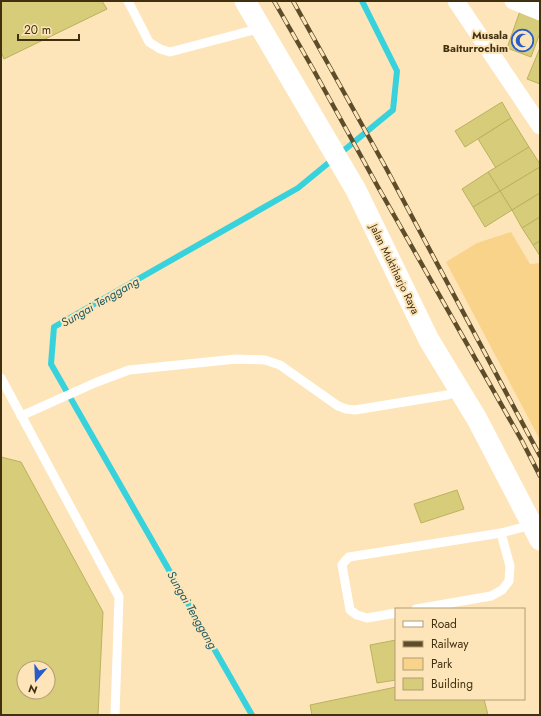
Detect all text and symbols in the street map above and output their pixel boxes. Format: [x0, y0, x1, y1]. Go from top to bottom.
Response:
scale bar [18, 16, 79, 42]
text: 20 m [24, 21, 51, 39]
place label: Musala Baiturrochim [443, 27, 508, 56]
mosque icon: Musala Baiturrochim [510, 28, 536, 54]
street label: Jalan Muktiharjo Raya [365, 220, 424, 317]
water label: Sungai Tenggang [58, 272, 143, 332]
water label: Sungai Tenggang [162, 568, 222, 653]
legend [395, 608, 525, 700]
text: Road [431, 615, 457, 633]
text: Railway [431, 635, 469, 653]
text: Park [431, 655, 453, 673]
north arrow [16, 660, 56, 700]
text: Building [431, 675, 473, 693]
text: N [26, 680, 39, 698]

